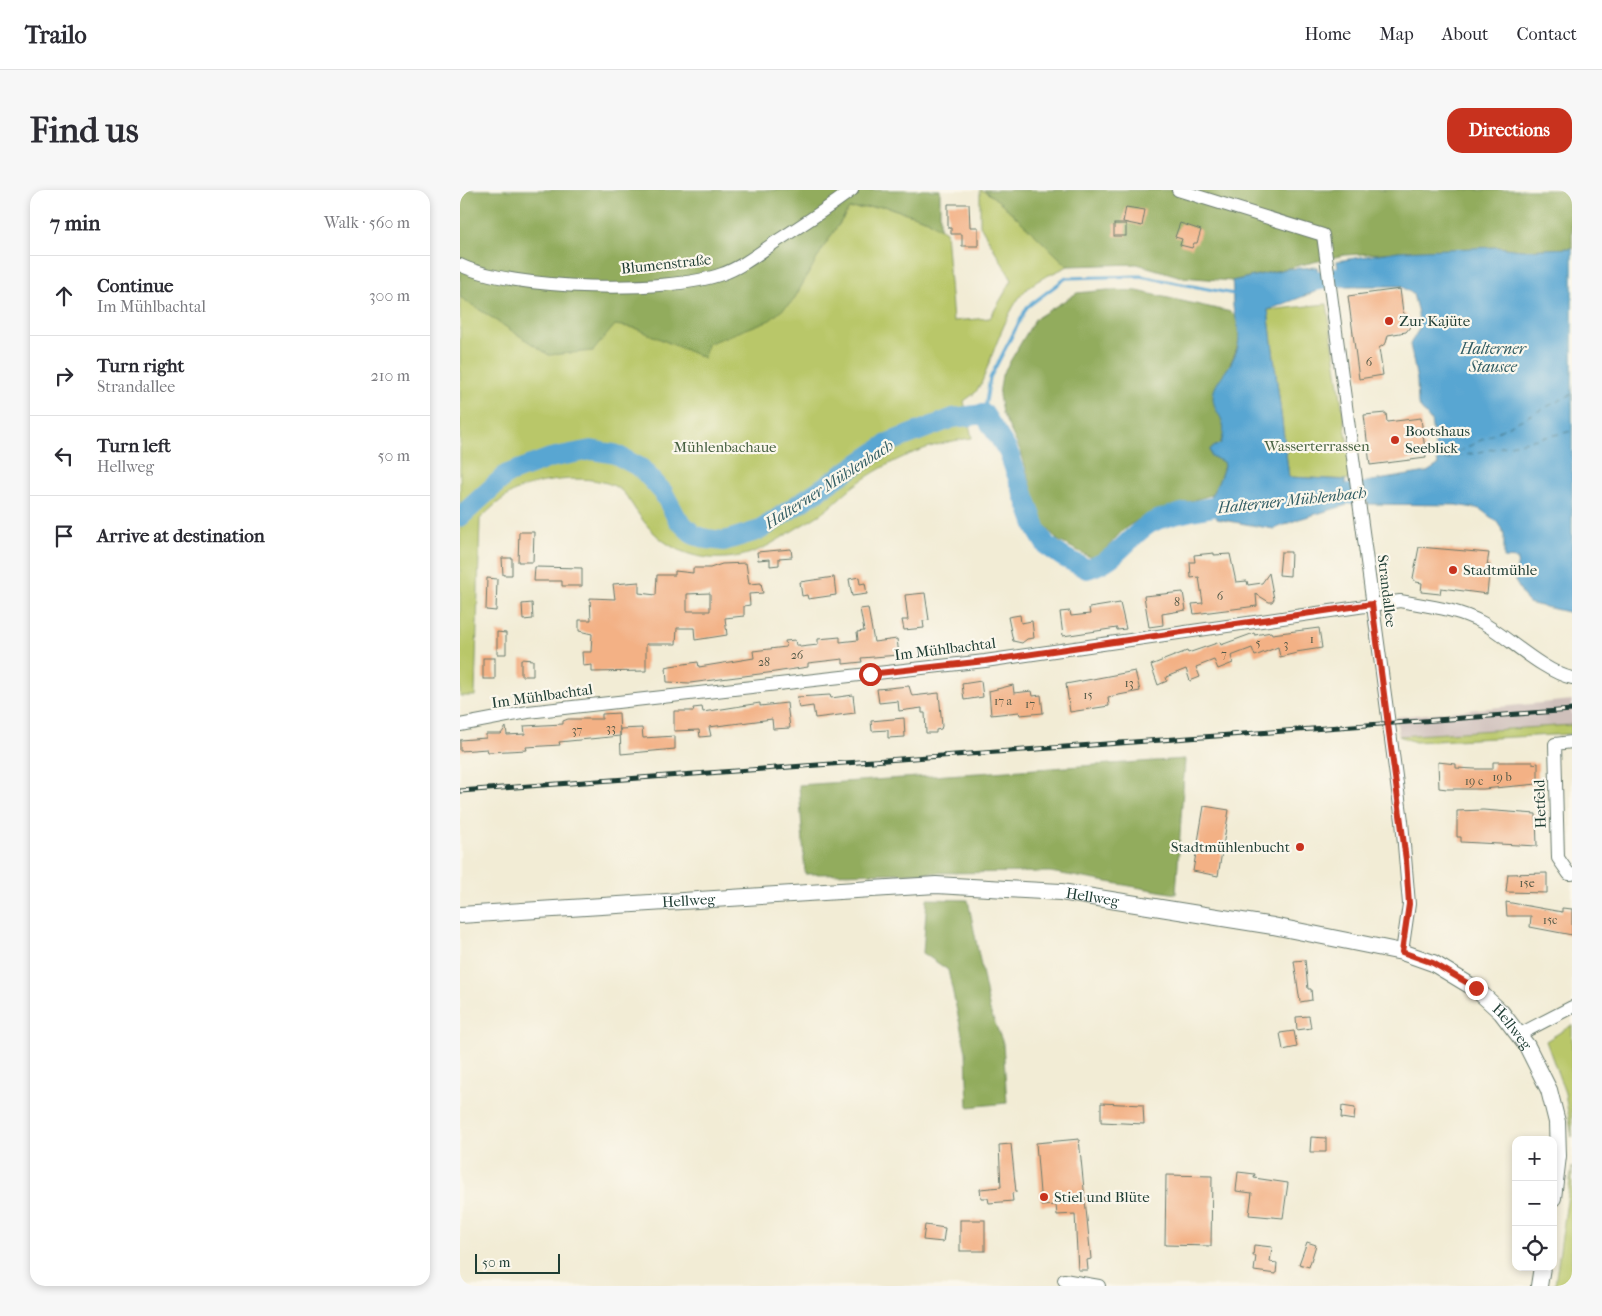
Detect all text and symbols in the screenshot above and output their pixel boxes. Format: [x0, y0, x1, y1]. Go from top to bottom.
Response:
text: Trailo [25, 21, 87, 49]
text: Home [1304, 24, 1351, 45]
text: Map [1379, 24, 1414, 45]
text: About [1442, 24, 1488, 45]
text: Contact [1516, 24, 1577, 45]
button: Directions [1447, 108, 1572, 153]
text: Find us [30, 110, 139, 151]
text: 7 min [50, 211, 101, 235]
text: Walk · 560 m [324, 213, 410, 232]
street label: Blumenstraße [620, 250, 713, 278]
text: Continue [97, 275, 173, 297]
icon: ahead [50, 282, 78, 310]
text: 300 m [369, 286, 410, 305]
text: Im Mühlbachtal [97, 297, 206, 316]
place label: Zur Kajüte [1399, 312, 1471, 330]
marker: Zur Kajüte [1383, 315, 1395, 327]
water label: Halterner Stausee [1459, 339, 1528, 376]
text: Turn right [97, 355, 184, 377]
house number: 6 [1366, 355, 1373, 369]
icon: right [50, 362, 78, 390]
text: 210 m [371, 366, 410, 385]
text: Strandallee [97, 377, 175, 396]
place label: Bootshaus Seeblick [1405, 422, 1471, 457]
marker: Bootshaus Seeblick [1389, 434, 1401, 446]
text: Turn left [97, 435, 171, 457]
water label: Halterner Mühlenbach [760, 435, 897, 533]
park label: Wasserterrassen [1263, 437, 1370, 455]
park label: Mühlenbachaue [673, 438, 777, 456]
icon: left [50, 442, 78, 470]
text: 50 m [378, 446, 410, 465]
text: Hellweg [97, 457, 154, 476]
water label: Halterner Mühlenbach [1216, 483, 1367, 517]
icon: arrive [50, 522, 78, 550]
text: Arrive at destination [97, 525, 265, 547]
street label: Strandallee [1374, 554, 1400, 629]
place label: Stadtmühle [1463, 561, 1538, 579]
marker: Stadtmühle [1447, 564, 1459, 576]
house number: 6 [1217, 589, 1224, 603]
house number: 8 [1174, 595, 1180, 609]
house number: 1 [1310, 632, 1314, 646]
street label: Im Mühlbachtal [893, 634, 997, 664]
house number: 5 [1255, 636, 1261, 650]
house number: 3 [1284, 637, 1289, 651]
house number: 7 [1221, 647, 1227, 661]
house number: 26 [791, 648, 804, 662]
house number: 28 [758, 655, 770, 669]
route start [859, 663, 882, 686]
house number: 13 [1124, 676, 1134, 690]
street label: Im Mühlbachtal [490, 680, 594, 712]
house number: 15 [1083, 688, 1093, 702]
house number: 17 a [994, 694, 1013, 708]
house number: 17 [1025, 697, 1035, 711]
house number: 33 [606, 721, 616, 735]
house number: 37 [572, 723, 583, 737]
house number: 19 b [1492, 770, 1512, 784]
house number: 19 c [1465, 774, 1483, 788]
street label: Hetfeld [1530, 778, 1550, 829]
place label: Stadtmühlenbucht [1171, 838, 1291, 856]
marker: Stadtmühlenbucht [1294, 841, 1306, 853]
house number: 15e [1519, 876, 1535, 890]
street label: Hellweg [1065, 884, 1121, 910]
street label: Hellweg [661, 890, 717, 911]
house number: 15c [1543, 913, 1557, 927]
route end [1465, 977, 1488, 1000]
street label: Hellweg [1489, 1000, 1536, 1054]
map controls [1512, 1136, 1557, 1271]
button: + [1512, 1136, 1557, 1181]
button: − [1512, 1181, 1557, 1226]
place label: Stiel und Blüte [1054, 1188, 1150, 1206]
marker: Stiel und Blüte [1038, 1191, 1050, 1203]
button: locate [1512, 1226, 1557, 1271]
scale bar [475, 1251, 560, 1274]
text: 50 m [482, 1254, 510, 1271]

